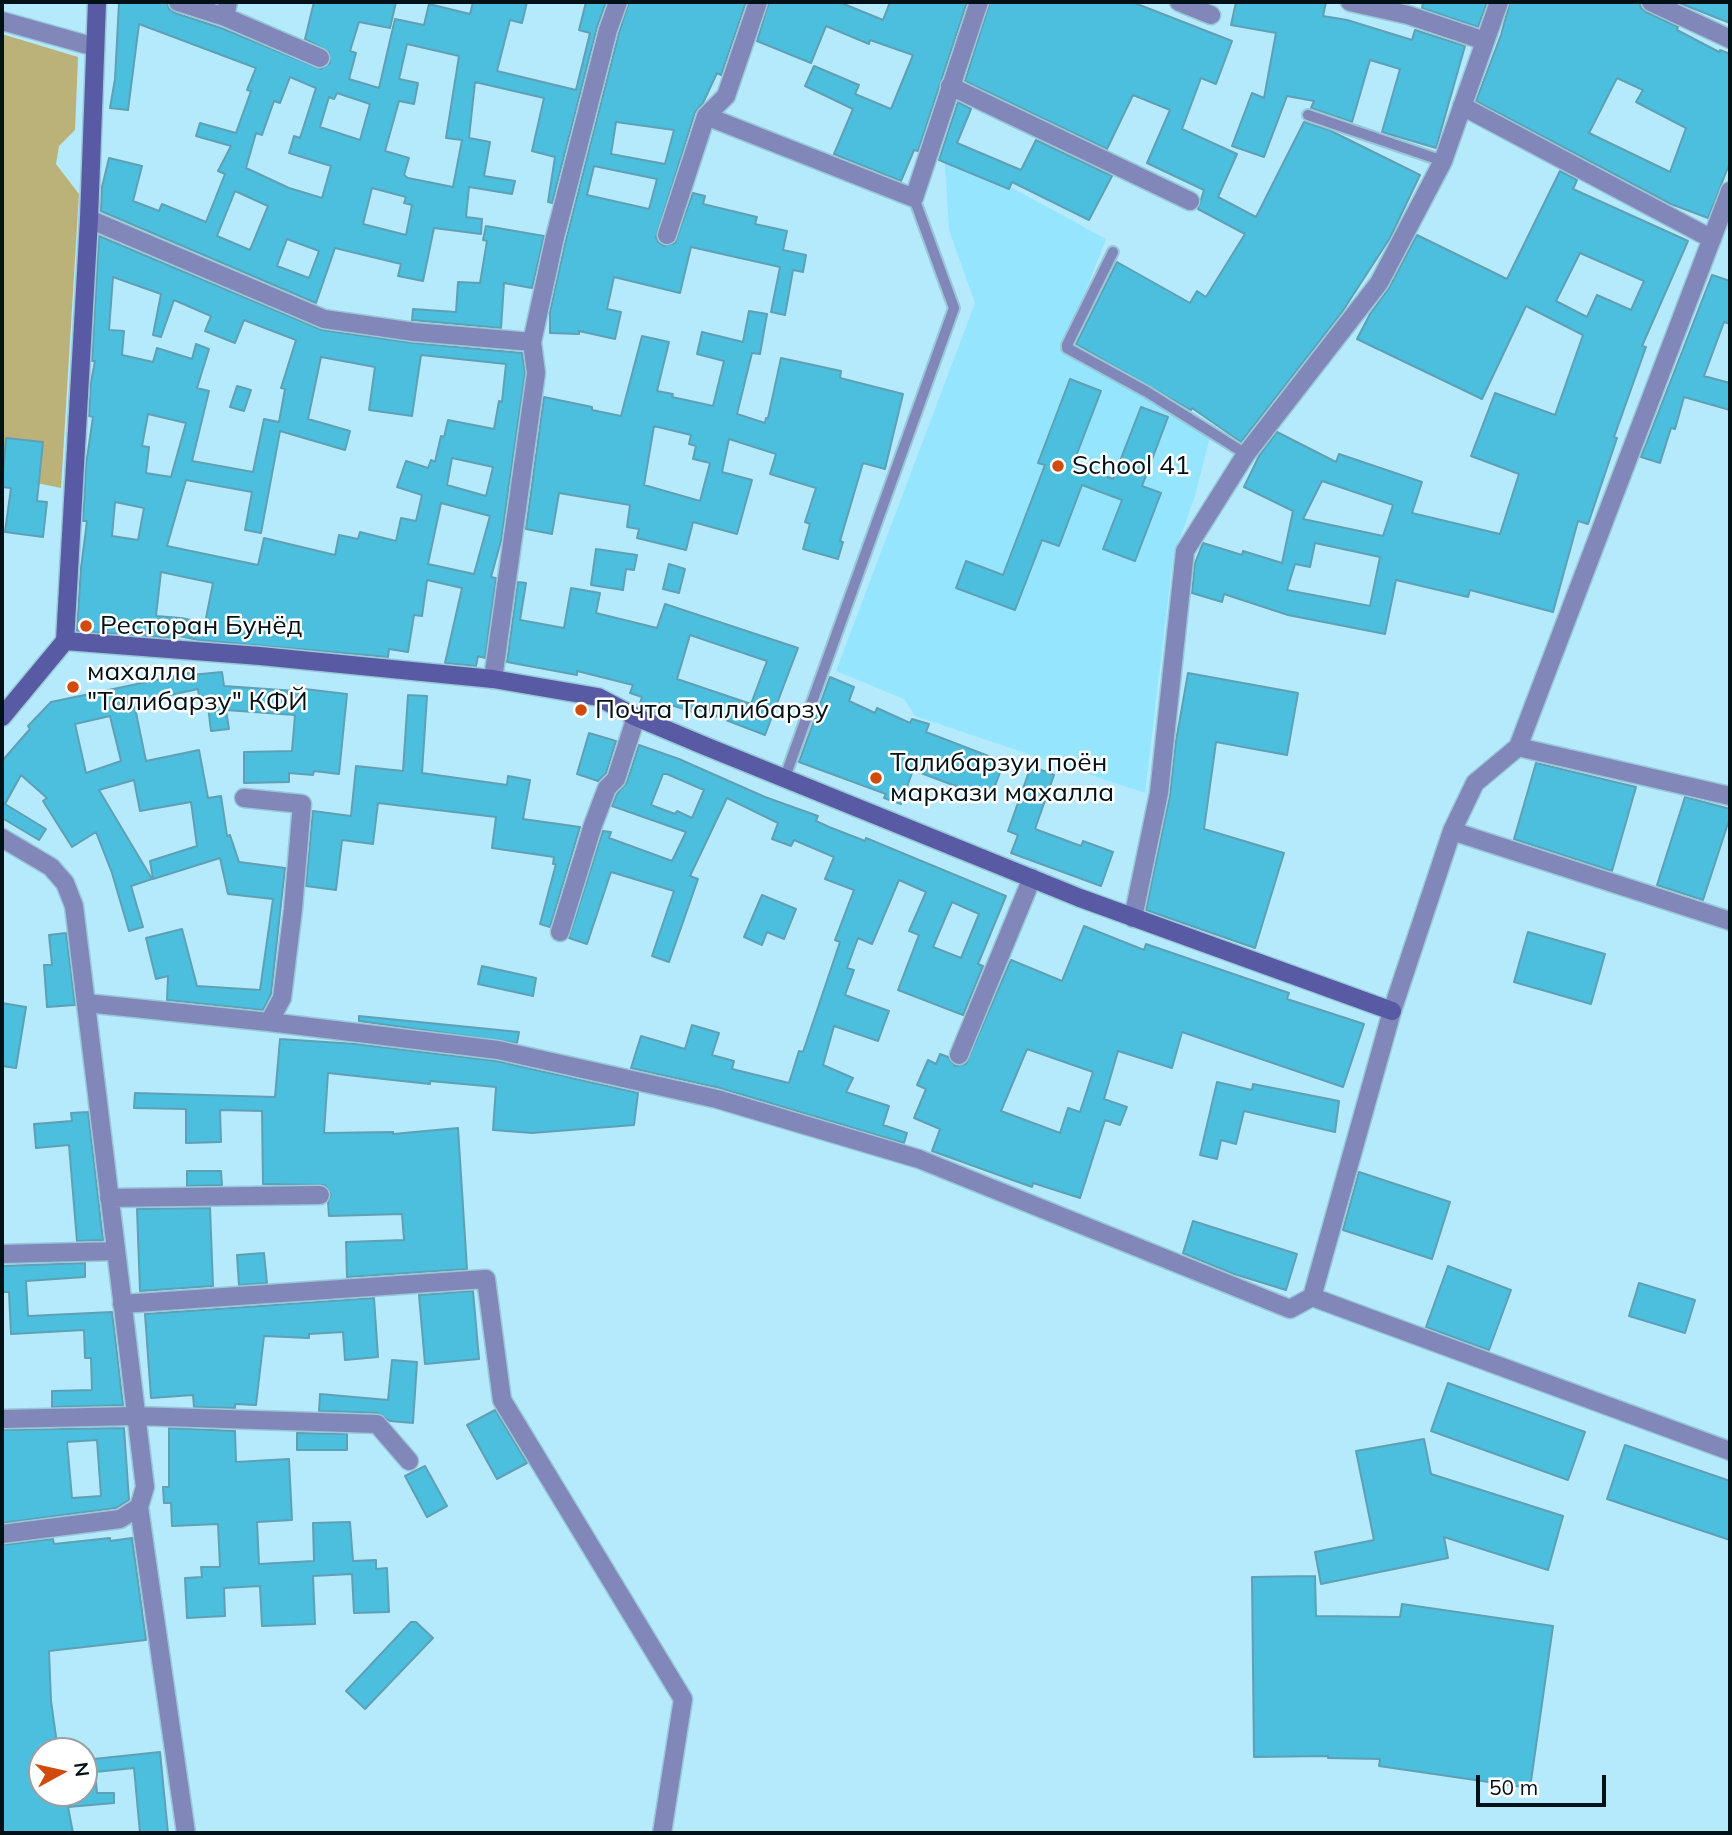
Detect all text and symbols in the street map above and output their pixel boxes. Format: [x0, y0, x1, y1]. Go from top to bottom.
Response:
place label: School 41 [1072, 450, 1190, 482]
marker: School 41 [1050, 458, 1066, 474]
place label: Ресторан Бунёд [100, 610, 302, 642]
marker: Ресторан Бунёд [78, 618, 94, 634]
place label: махалла "Талибарзу" КФЙ [87, 656, 308, 718]
marker: махалла "Талибарзу" КФЙ [65, 679, 81, 695]
place label: Почта Таллибарзу [595, 694, 829, 726]
marker: Почта Таллибарзу [573, 702, 589, 718]
place label: Талибарзуи поён маркази махалла [890, 747, 1114, 808]
marker: Талибарзуи поён маркази махалла [868, 770, 884, 786]
north arrow [28, 1737, 98, 1807]
text: N [69, 1761, 95, 1778]
scale bar [1480, 1762, 1610, 1806]
text: 50 m [1489, 1774, 1538, 1800]

